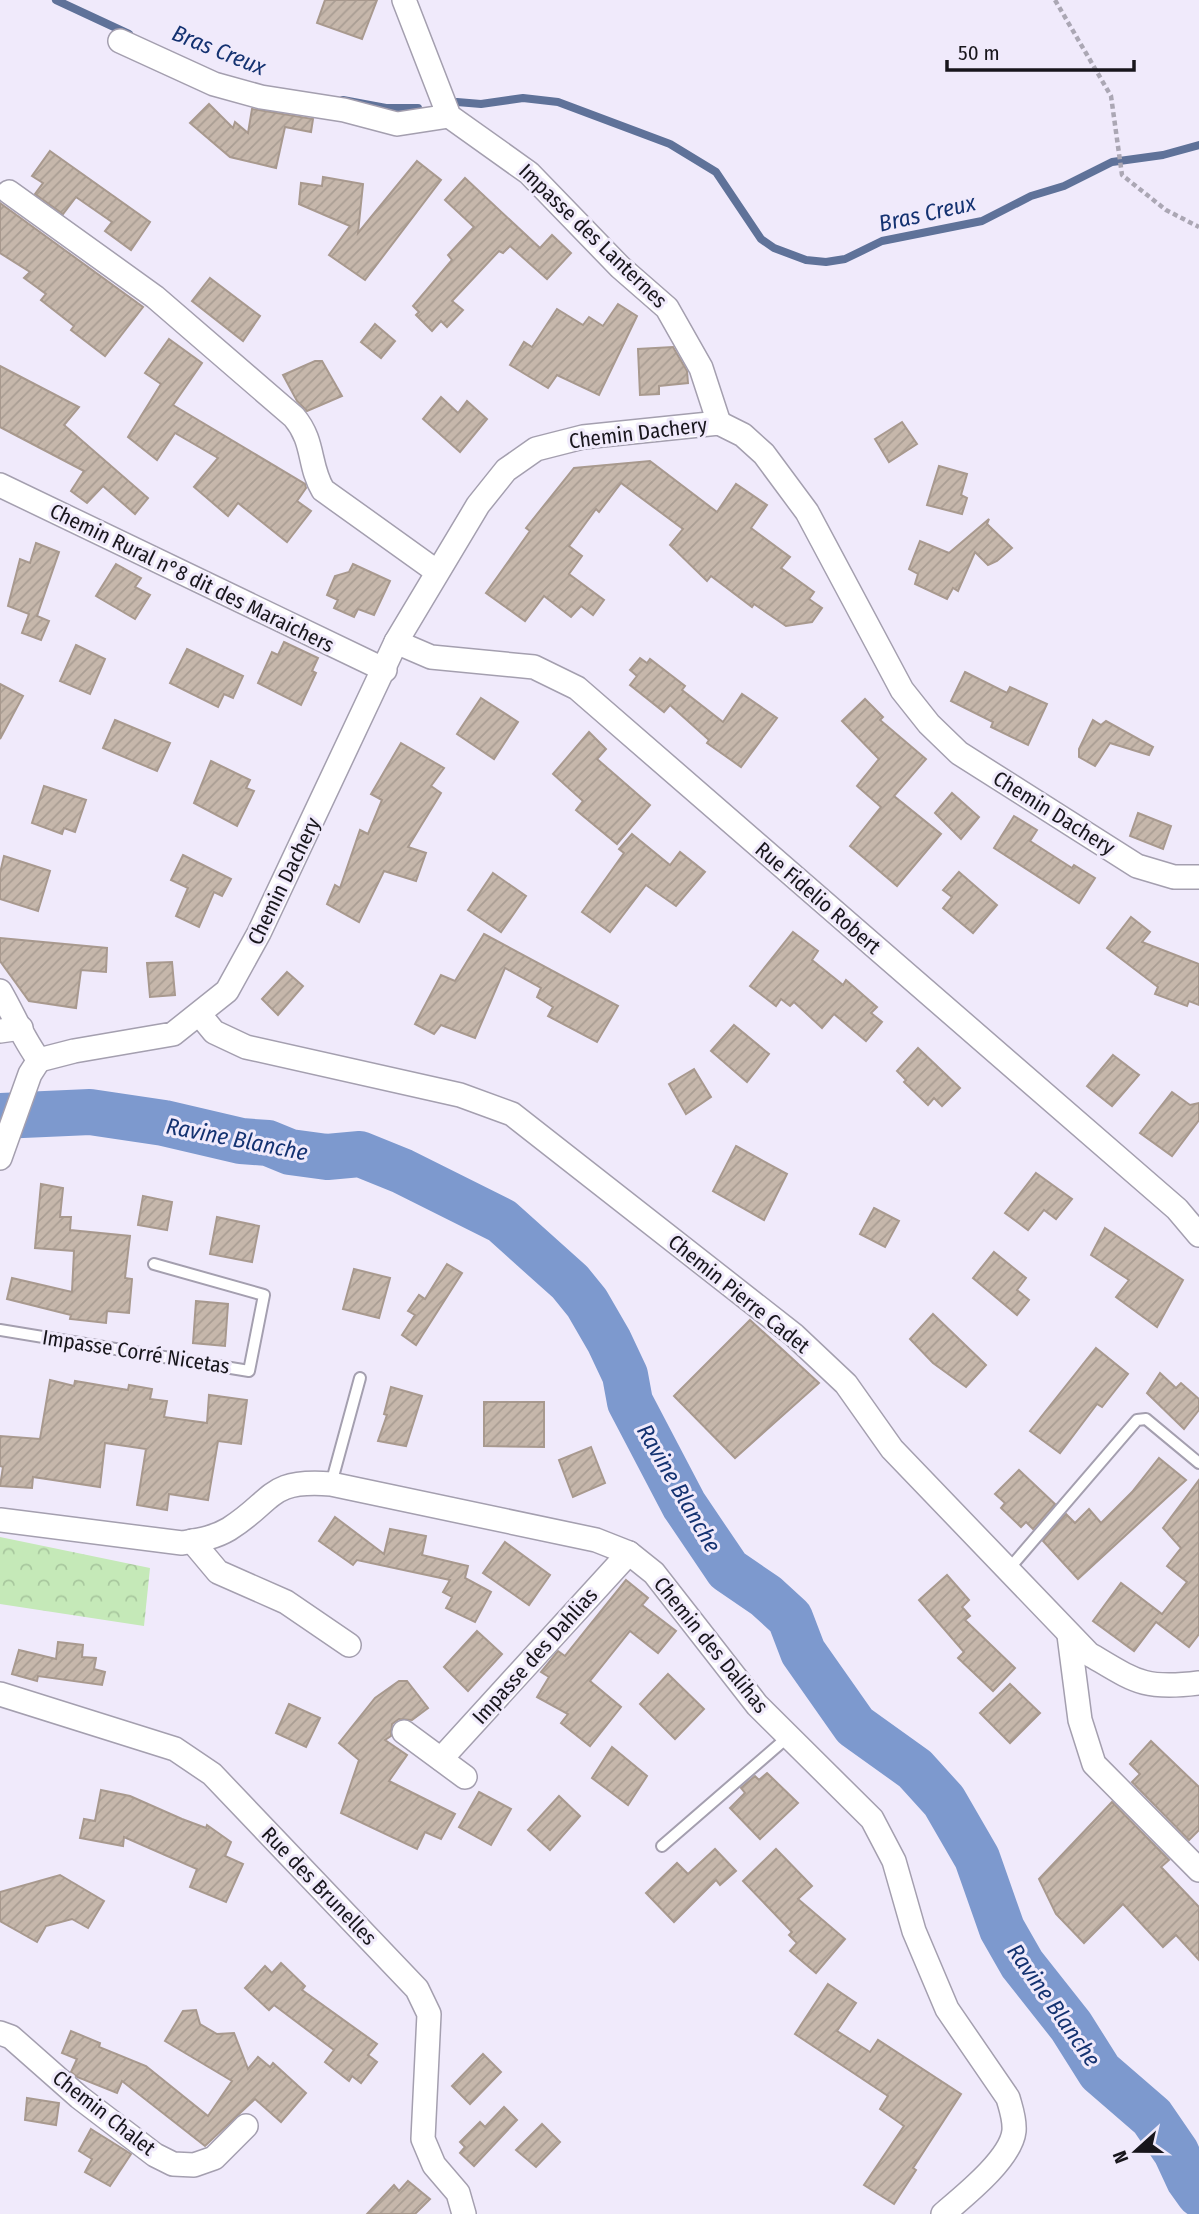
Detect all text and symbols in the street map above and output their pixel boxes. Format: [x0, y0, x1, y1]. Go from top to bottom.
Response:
water label: Bras Creux [168, 19, 271, 82]
scale bar [947, 28, 1134, 72]
text: 50 m [958, 40, 1000, 66]
street label: Impasse des Lanternes [513, 158, 673, 314]
water label: Bras Creux [876, 188, 979, 238]
street label: Chemin Dachery [568, 412, 709, 454]
street label: Chemin Rural n°8 dit des Maraichers [46, 498, 338, 658]
street label: Chemin Dachery [988, 765, 1120, 861]
street label: Chemin Dachery [242, 812, 326, 949]
street label: Rue Fidelio Robert [750, 836, 886, 960]
water label: Ravine Blanche [164, 1112, 310, 1166]
street label: Chemin Pierre Cadet [663, 1229, 815, 1359]
street label: Impasse Corré Nicetas [40, 1324, 232, 1380]
water label: Ravine Blanche [631, 1419, 727, 1557]
street label: Chemin des Dalihas [648, 1572, 774, 1718]
street label: Impasse des Dahlias [467, 1582, 603, 1730]
street label: Rue des Brunelles [256, 1821, 382, 1951]
water label: Ravine Blanche [1001, 1938, 1107, 2072]
street label: Chemin Chalet [47, 2065, 161, 2161]
north arrow [1101, 2116, 1171, 2186]
text: N [1108, 2147, 1133, 2166]

